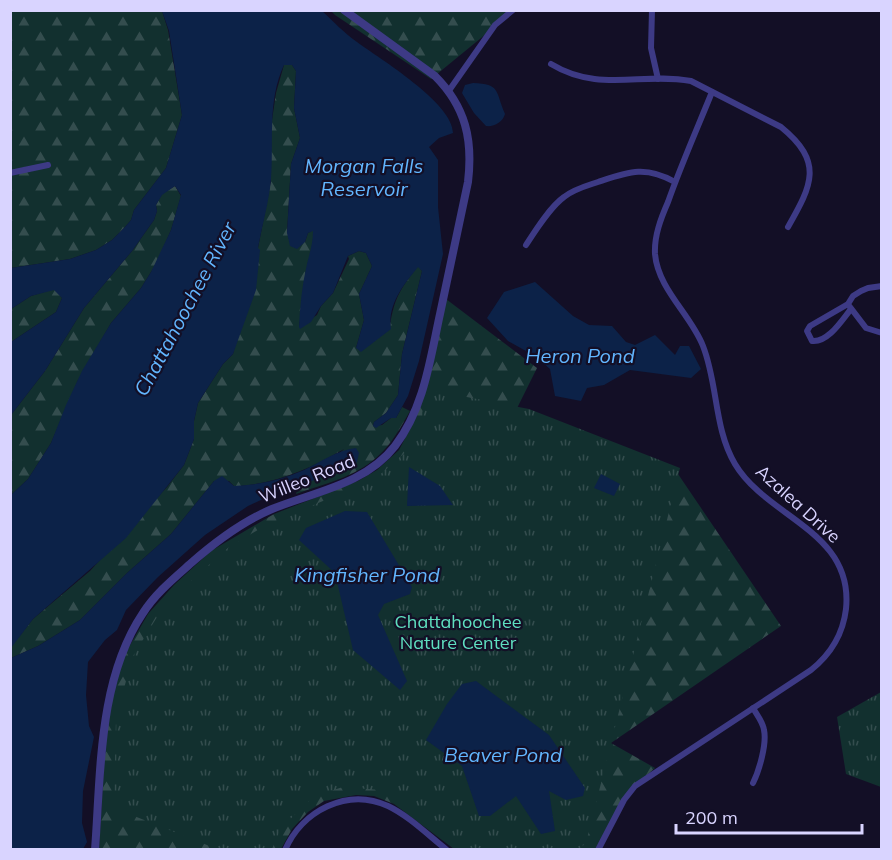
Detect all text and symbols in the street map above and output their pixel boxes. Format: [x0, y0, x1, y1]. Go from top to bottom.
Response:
water label: Morgan Falls Reservoir [305, 153, 424, 201]
water label: Chattahoochee River [128, 217, 241, 400]
water label: Heron Pond [525, 343, 635, 368]
street label: Willeo Road [255, 449, 358, 508]
street label: Azalea Drive [751, 460, 846, 548]
water label: Kingfisher Pond [294, 562, 440, 587]
park label: Chattahoochee Nature Center [395, 610, 521, 654]
water label: Beaver Pond [444, 742, 562, 767]
scale bar [676, 797, 862, 835]
text: 200 m [685, 806, 738, 829]

